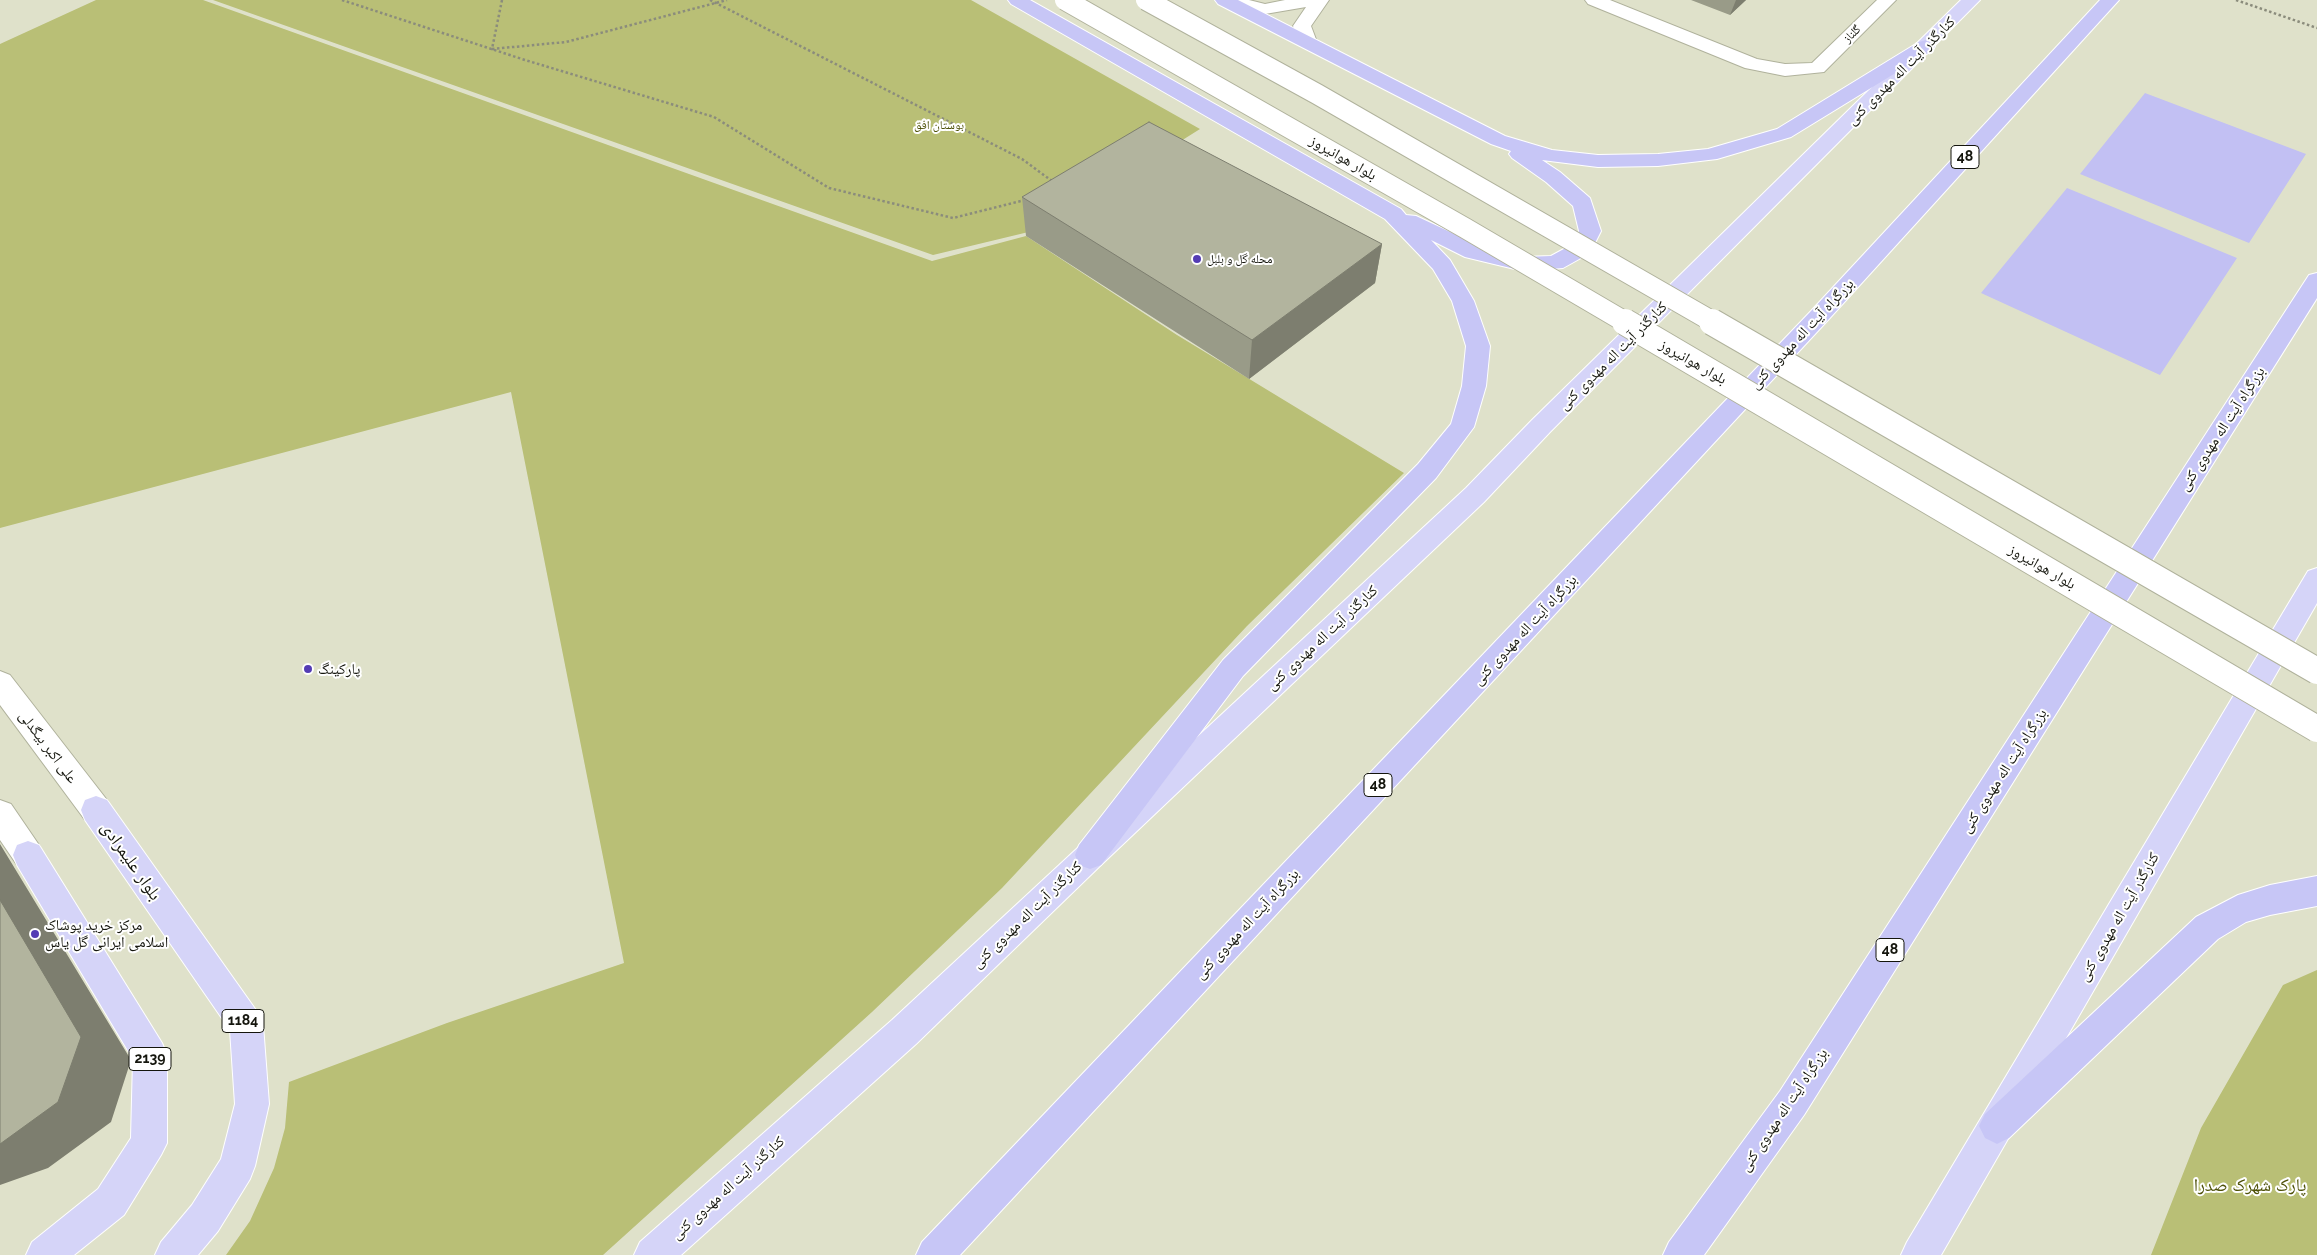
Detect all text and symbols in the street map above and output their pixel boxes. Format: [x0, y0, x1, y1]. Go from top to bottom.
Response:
street label: کنارگذر آیت اله مهدوی کنی [1843, 13, 1959, 129]
street label: گلناز [1840, 22, 1864, 46]
park label: بوستان افق [914, 118, 964, 132]
street label: بلوار هوانیروز [1306, 132, 1380, 184]
road number: 48 [1951, 146, 1979, 168]
place label: محله گل و بلبل [1207, 252, 1273, 266]
marker: محله گل و بلبل [1191, 253, 1203, 265]
street label: بزرگراه آیت اله مهدوی کنی [1746, 275, 1858, 393]
street label: کنارگذر آیت اله مهدوی کنی [1555, 298, 1671, 414]
street label: بلوار هوانیروز [1656, 336, 1730, 388]
street label: بزرگراه آیت اله مهدوی کنی [2175, 363, 2269, 495]
street label: بلوار هوانیروز [2005, 541, 2079, 593]
street label: بزرگراه آیت اله مهدوی کنی [1469, 571, 1581, 689]
street label: کنارگذر آیت اله مهدوی کنی [1262, 582, 1382, 694]
place label: پارکینگ [318, 660, 360, 678]
marker: پارکینگ [302, 663, 314, 675]
street label: بزرگراه آیت اله مهدوی کنی [1957, 705, 2051, 837]
street label: علی اکبر بیگدلی [15, 707, 81, 787]
road number: 48 [1364, 774, 1392, 796]
street label: بلوار علیمرادی [96, 817, 166, 905]
street label: کنارگذر آیت اله مهدوی کنی [2075, 849, 2163, 985]
street label: کنارگذر آیت اله مهدوی کنی [968, 858, 1086, 972]
street label: بزرگراه آیت اله مهدوی کنی [1191, 865, 1303, 983]
place label: مرکز خرید پوشاک اسلامی ایرانی گل یاس [45, 916, 168, 951]
marker: مرکز خرید پوشاک اسلامی ایرانی گل یاس [29, 928, 41, 940]
road number: 48 [1876, 938, 1904, 962]
road number: 1184 [222, 1009, 264, 1032]
street label: بزرگراه آیت اله مهدوی کنی [1736, 1045, 1832, 1175]
road number: 2139 [129, 1048, 171, 1070]
street label: کنارگذر آیت اله مهدوی کنی [668, 1132, 788, 1244]
park label: پارک شهرک صدرا [2194, 1175, 2306, 1197]

